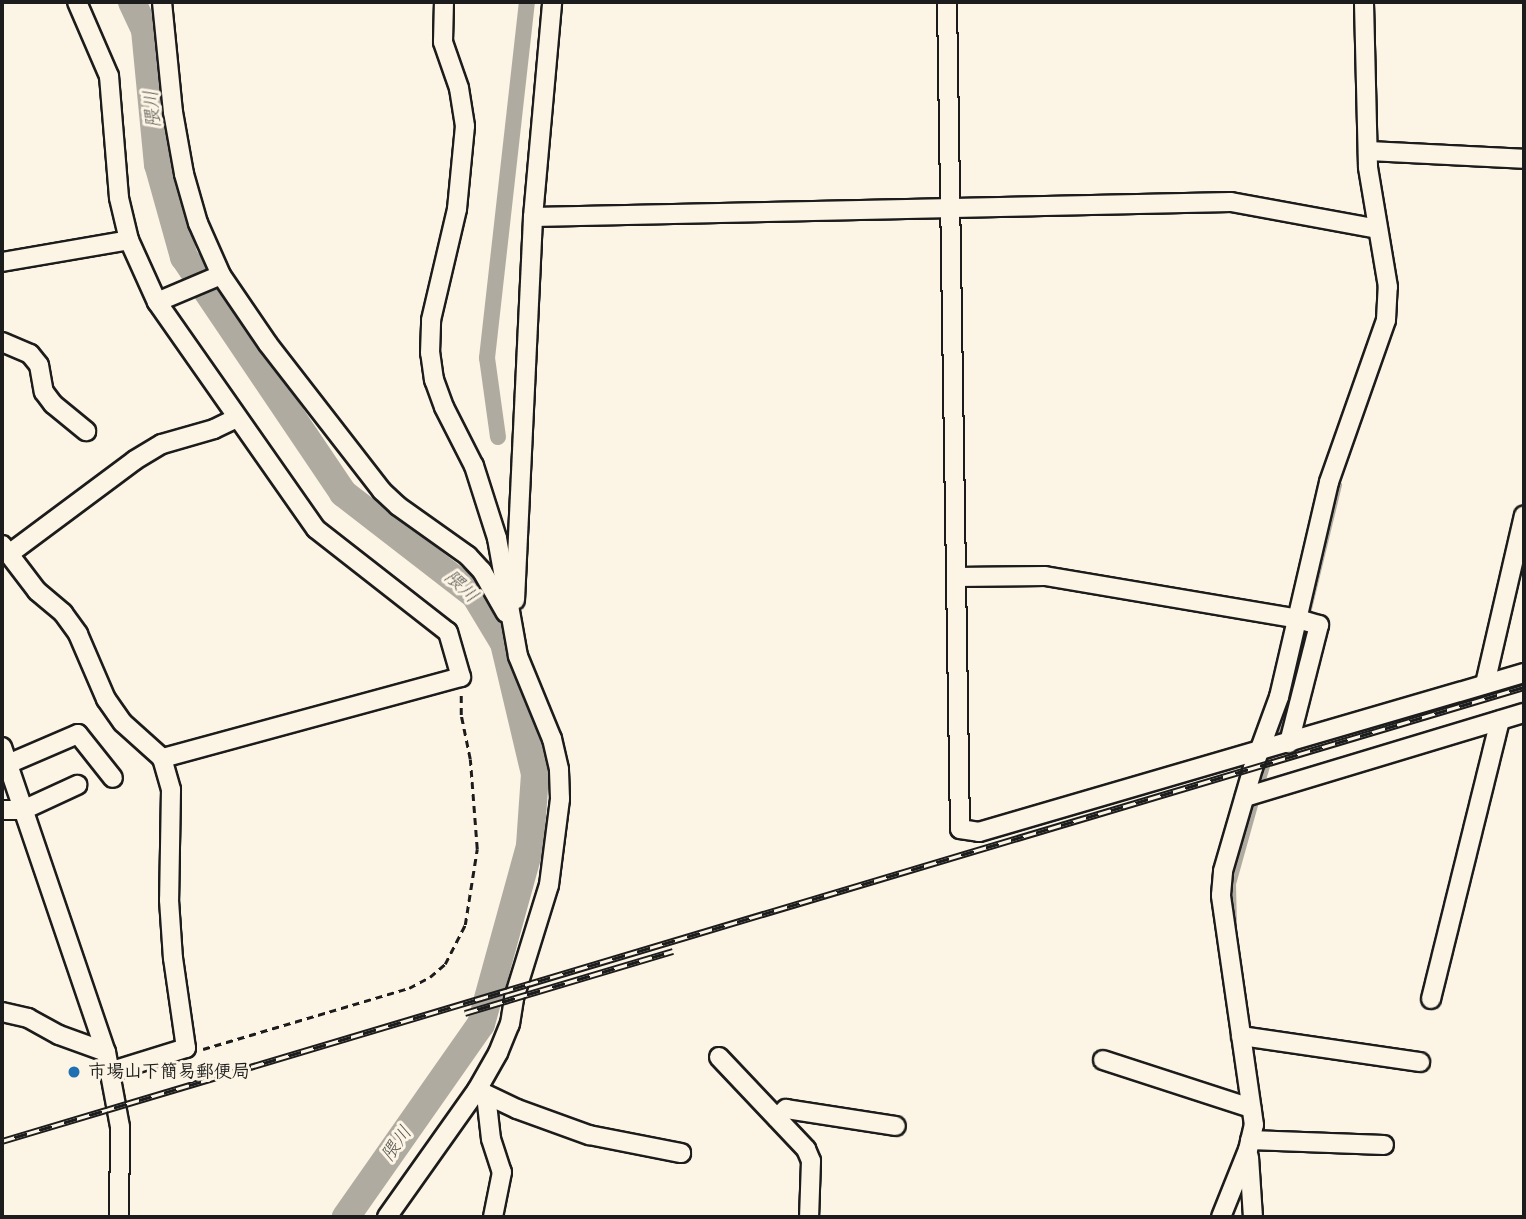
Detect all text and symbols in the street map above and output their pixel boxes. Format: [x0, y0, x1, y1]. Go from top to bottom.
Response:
water label: 隈川 [140, 89, 166, 129]
water label: 隈川 [439, 566, 483, 608]
place label: 市場山下簡易郵便局 [88, 1061, 250, 1083]
marker: 市場山下簡易郵便局 [66, 1064, 82, 1080]
water label: 隈川 [377, 1122, 417, 1166]

